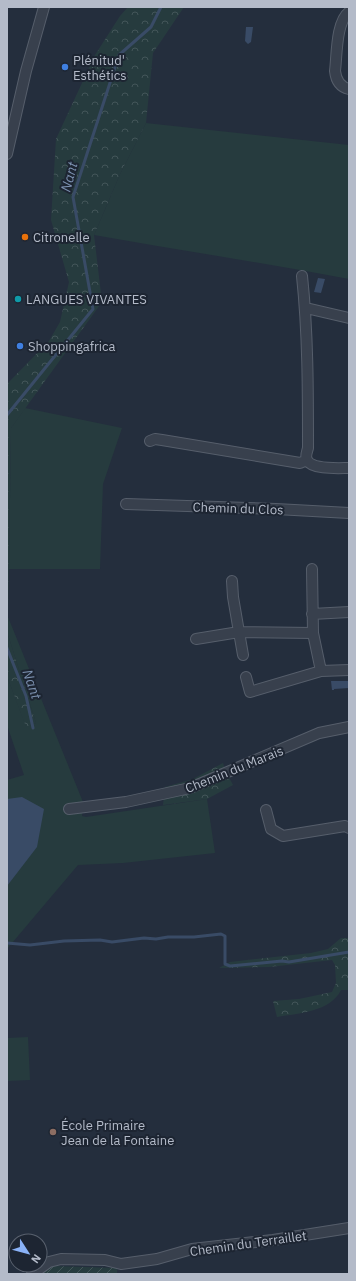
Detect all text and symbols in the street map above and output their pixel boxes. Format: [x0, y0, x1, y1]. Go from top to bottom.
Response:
place label: Plénitud' Esthétics [73, 52, 127, 84]
marker: Plénitud' Esthétics [60, 62, 70, 72]
water label: Nant [56, 160, 82, 194]
place label: Citronelle [33, 229, 90, 246]
marker: Citronelle [20, 232, 30, 242]
place label: LANGUES VIVANTES [26, 291, 147, 308]
marker: LANGUES VIVANTES [13, 294, 23, 304]
place label: Shoppingafrica [28, 338, 115, 355]
marker: Shoppingafrica [15, 341, 25, 351]
street label: Chemin du Clos [192, 498, 284, 519]
water label: Nant [19, 667, 46, 702]
street label: Chemin du Marais [183, 742, 286, 797]
place label: École Primaire Jean de la Fontaine [61, 1117, 174, 1149]
marker: École Primaire Jean de la Fontaine [48, 1127, 58, 1137]
street label: Chemin du Terraillet [189, 1227, 308, 1260]
north arrow [8, 1233, 48, 1273]
text: N [28, 1252, 44, 1266]

